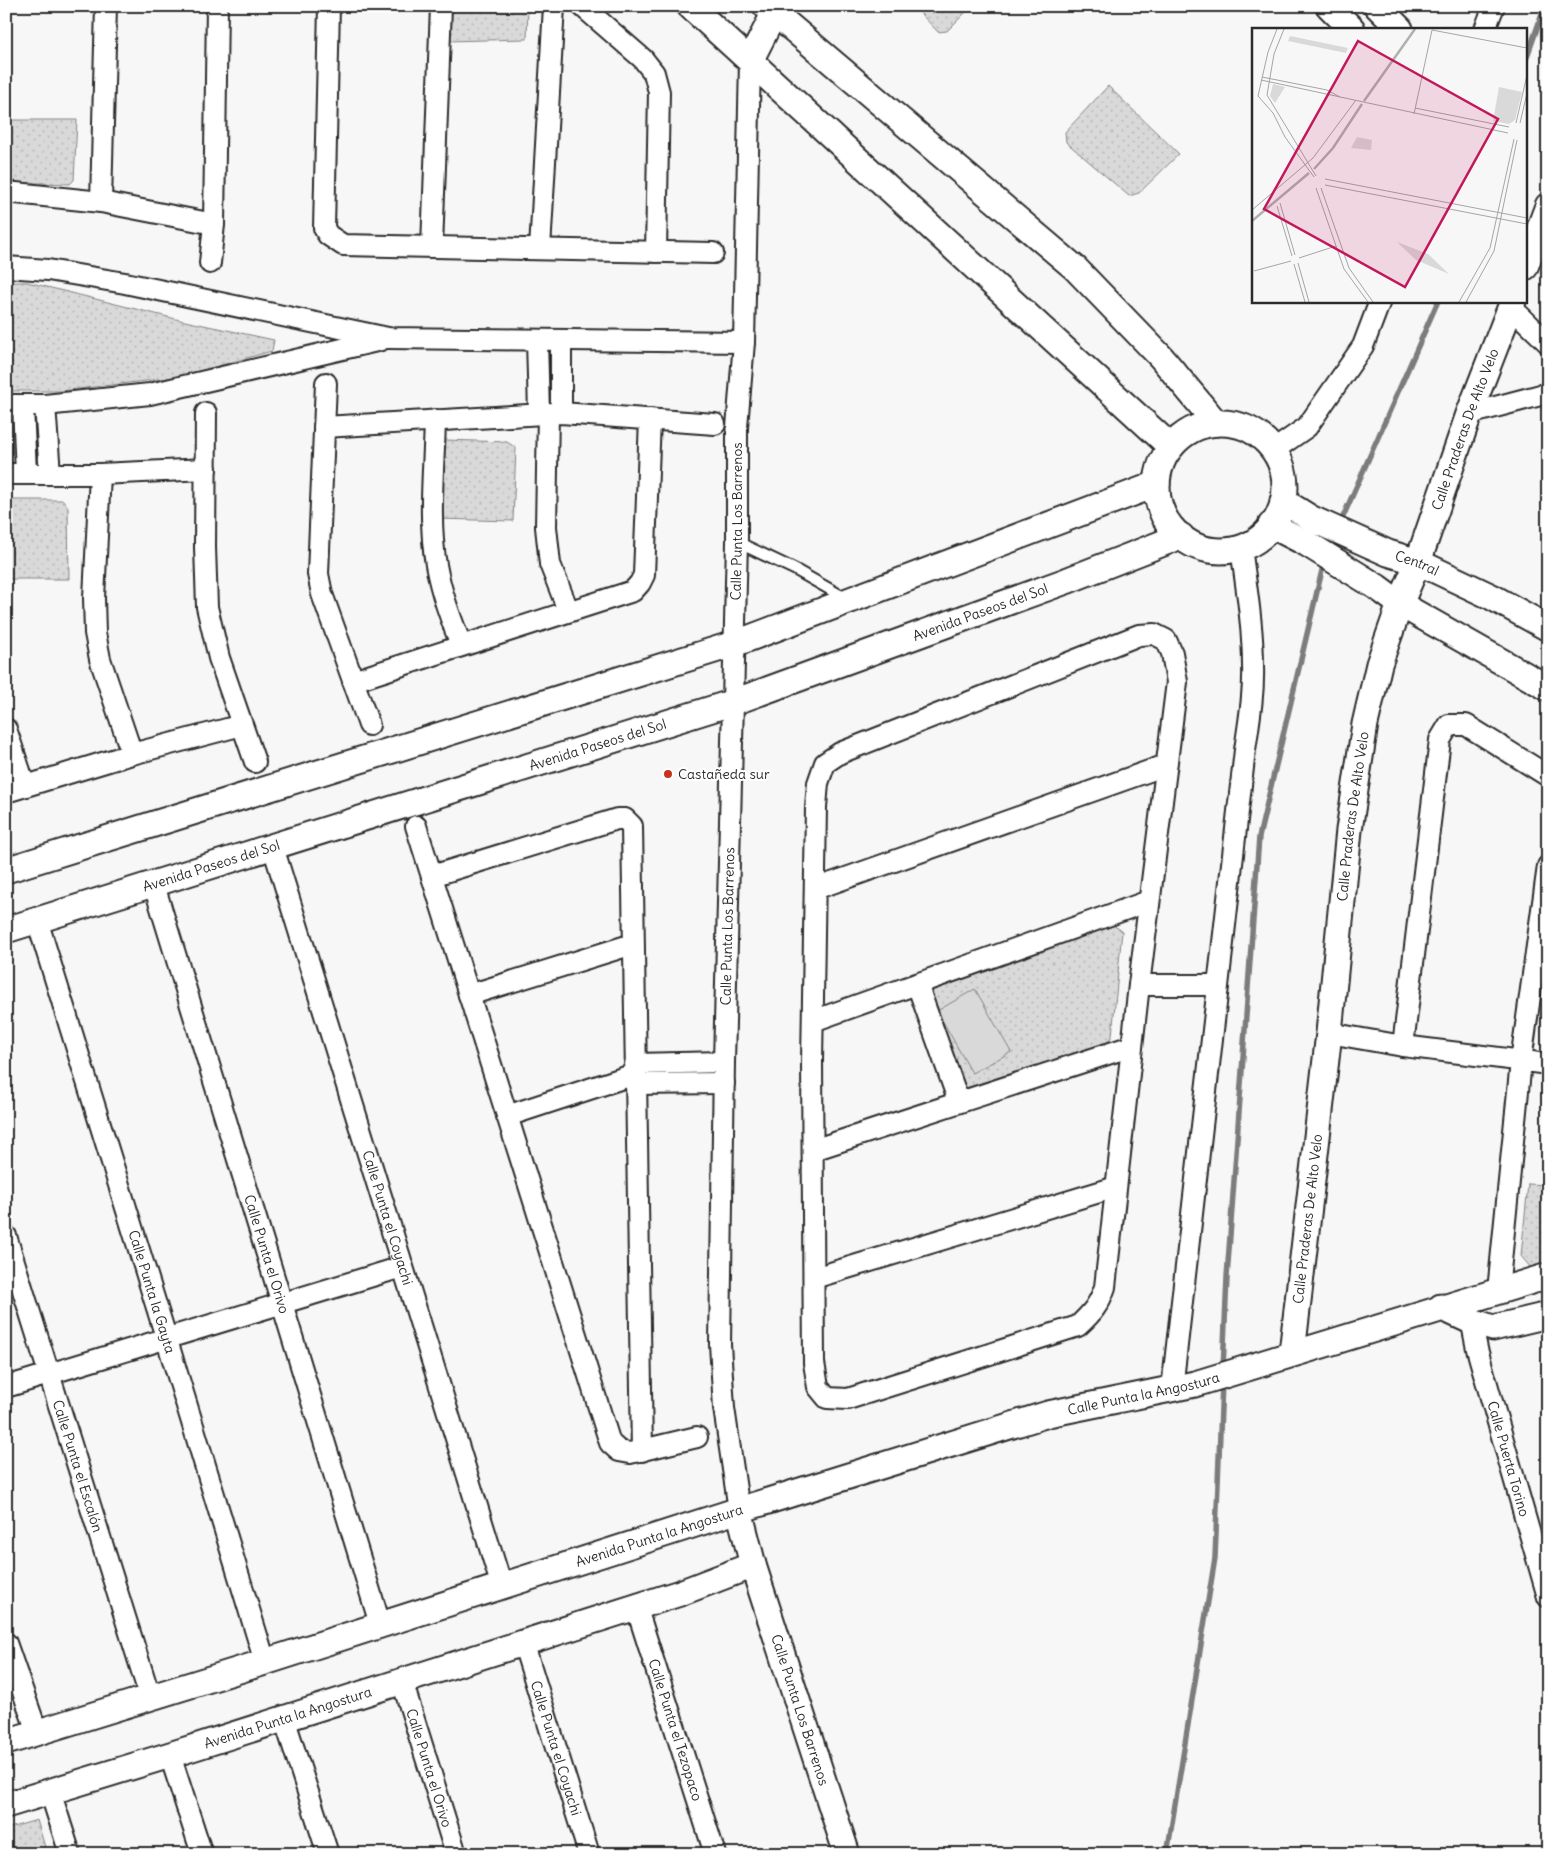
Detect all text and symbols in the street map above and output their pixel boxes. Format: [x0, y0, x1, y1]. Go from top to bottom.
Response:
inset map [1252, 28, 1526, 302]
street label: Calle Praderas De Alto Velo [1428, 346, 1503, 513]
street label: Calle Punta Los Barrenos [727, 442, 746, 601]
street label: Central [1393, 547, 1442, 580]
street label: Avenida Paseos del Sol [910, 579, 1050, 645]
street label: Avenida Paseos del Sol [527, 715, 668, 775]
street label: Calle Praderas De Alto Velo [1333, 730, 1373, 902]
place label: Castañeda sur [678, 765, 770, 783]
marker: Castañeda sur [662, 768, 674, 780]
street label: Avenida Paseos del Sol [140, 836, 282, 896]
street label: Calle Punta Los Barrenos [716, 847, 738, 1006]
street label: Calle Praderas De Alto Velo [1289, 1133, 1326, 1305]
street label: Calle Punta el Coyachi [358, 1148, 417, 1287]
street label: Calle Punta el Orivo [240, 1193, 294, 1316]
street label: Calle Punta la Gayta [124, 1228, 179, 1355]
street label: Calle Punta la Angostura [1066, 1368, 1222, 1419]
street label: Calle Punta el Escalón [49, 1398, 107, 1534]
street label: Calle Puerta Torino [1483, 1399, 1534, 1519]
street label: Avenida Punta la Angostura [573, 1500, 745, 1571]
street label: Calle Punta Los Barrenos [767, 1632, 833, 1788]
street label: Calle Punta el Tezopaco [644, 1657, 707, 1803]
street label: Calle Punta el Coyachi [527, 1678, 585, 1818]
street label: Avenida Punta la Angostura [202, 1683, 374, 1753]
street label: Calle Punta el Orivo [402, 1706, 456, 1830]

